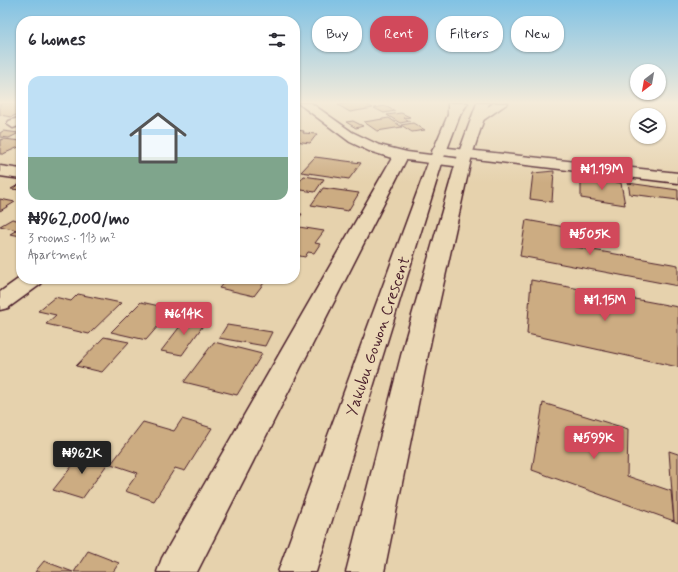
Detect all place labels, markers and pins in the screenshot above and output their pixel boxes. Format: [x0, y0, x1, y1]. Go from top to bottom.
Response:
pin: ₦1.19M [569, 157, 635, 191]
pin: ₦505K [562, 222, 618, 256]
pin: ₦1.15M [572, 288, 638, 322]
pin: ₦614K [156, 302, 212, 336]
pin: ₦599K [566, 426, 622, 460]
pin: ₦962K [54, 441, 110, 475]

